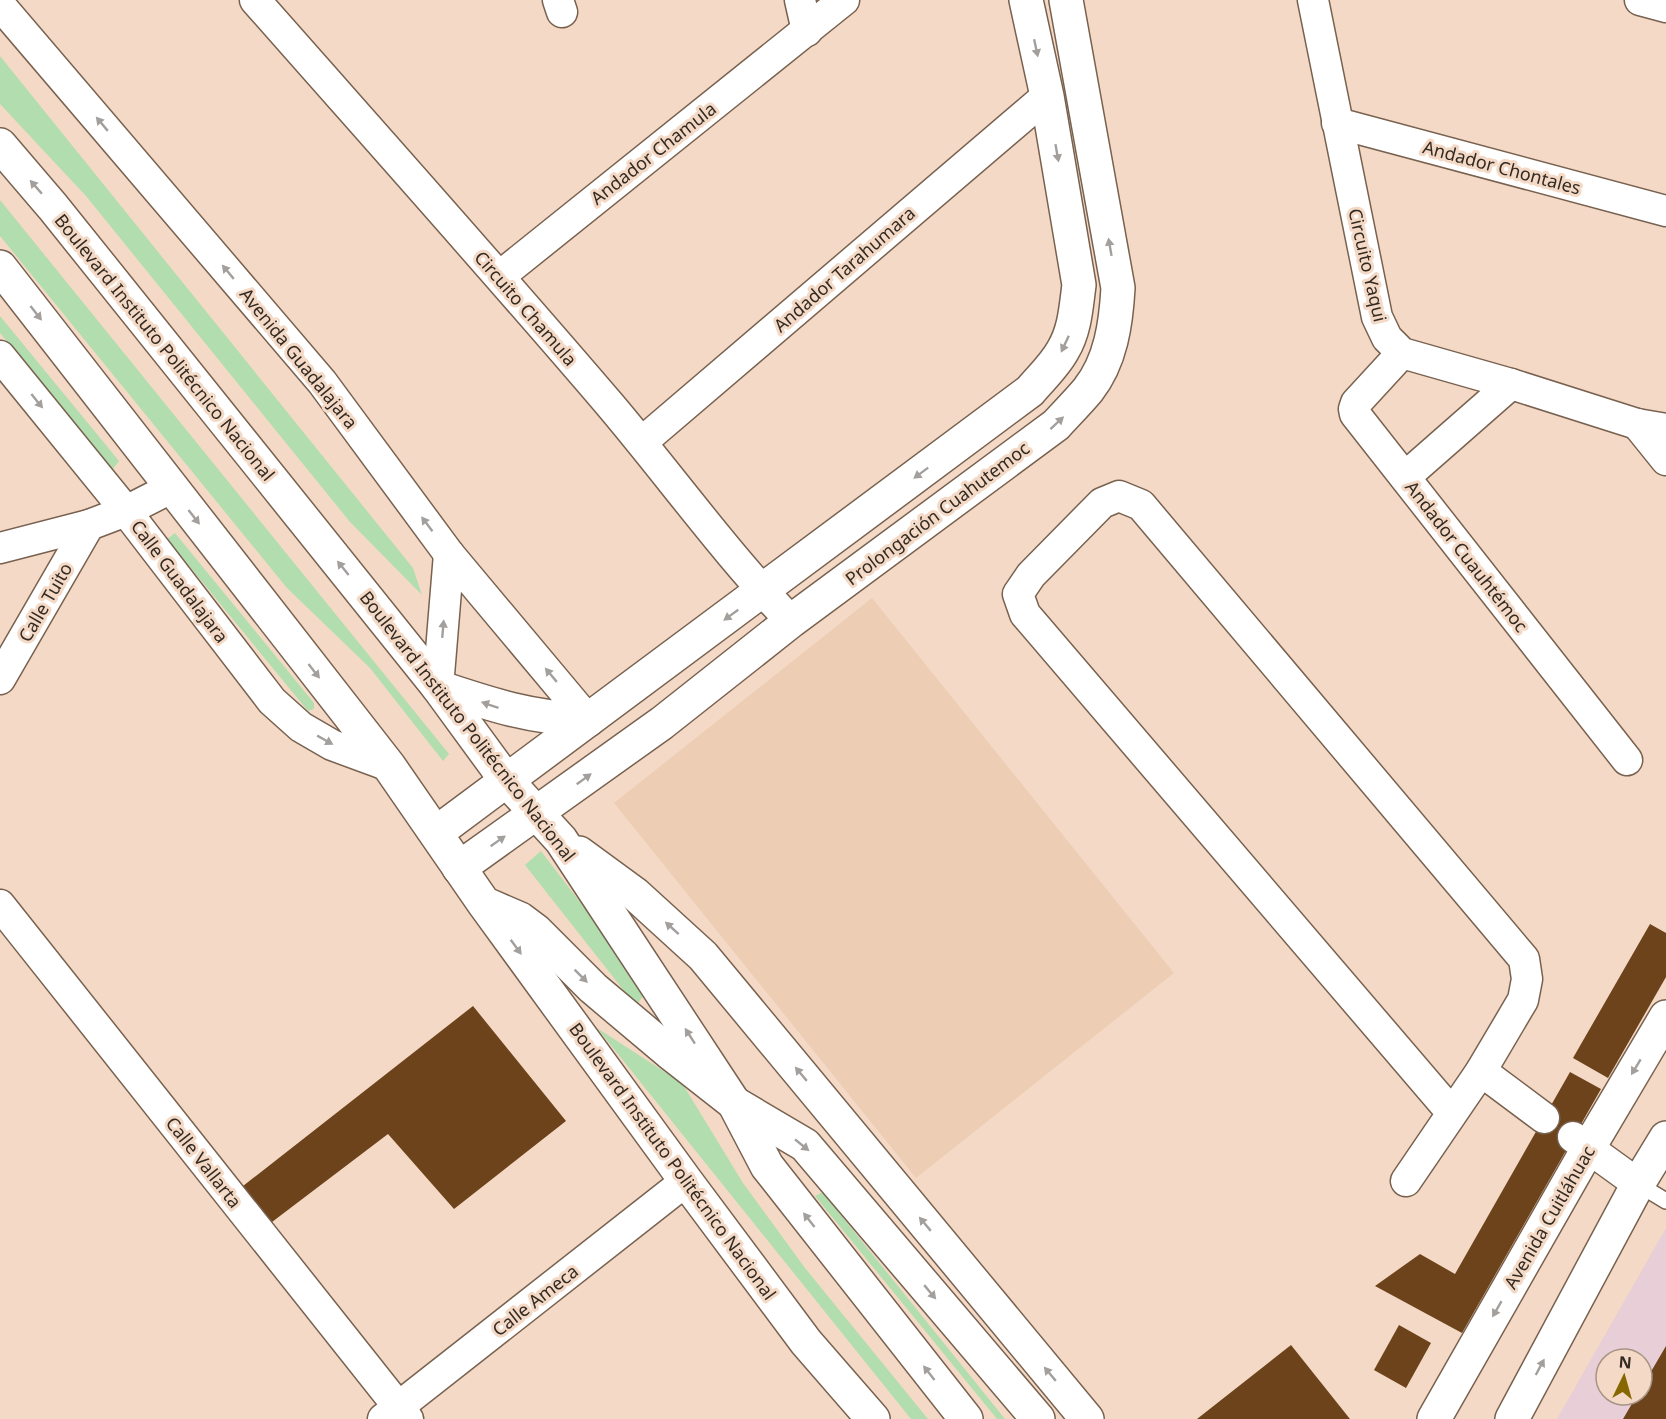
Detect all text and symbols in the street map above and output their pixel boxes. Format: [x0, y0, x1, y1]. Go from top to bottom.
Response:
one-way arrow [1032, 39, 1042, 57]
street label: Andador Chamula [585, 96, 721, 210]
one-way arrow [96, 117, 109, 132]
street label: Andador Chontales [1420, 134, 1584, 200]
one-way arrow [1052, 144, 1061, 163]
one-way arrow [30, 180, 43, 195]
street label: Andador Tarahumara [768, 201, 920, 337]
street label: Circuito Yaqui [1343, 206, 1393, 324]
street label: Boulevard Instituto Politécnico Nacional [50, 208, 280, 486]
one-way arrow [1105, 237, 1114, 256]
street label: Circuito Chamula [469, 245, 583, 371]
one-way arrow [222, 265, 235, 280]
street label: Avenida Guadalajara [235, 283, 363, 433]
one-way arrow [29, 306, 41, 321]
one-way arrow [1061, 336, 1070, 353]
one-way arrow [30, 393, 43, 408]
one-way arrow [1049, 416, 1064, 430]
street label: Prolongación Cuahutemoc [840, 436, 1034, 590]
one-way arrow [913, 466, 929, 479]
street label: Andador Cuauhtémoc [1400, 475, 1534, 637]
one-way arrow [187, 510, 199, 525]
street label: Calle Guadalajara [126, 515, 234, 647]
one-way arrow [421, 517, 433, 533]
street label: Calle Tuito [13, 558, 77, 646]
one-way arrow [337, 560, 349, 575]
street label: Boulevard Instituto Politécnico Nacional [355, 586, 581, 866]
one-way arrow [724, 608, 739, 620]
one-way arrow [438, 619, 448, 638]
one-way arrow [308, 663, 320, 678]
one-way arrow [545, 668, 558, 683]
one-way arrow [481, 699, 499, 709]
one-way arrow [316, 735, 333, 745]
one-way arrow [576, 773, 592, 785]
one-way arrow [490, 836, 506, 847]
one-way arrow [665, 922, 680, 935]
one-way arrow [509, 939, 521, 954]
one-way arrow [574, 969, 588, 984]
street label: Boulevard Instituto Politécnico Nacional [564, 1018, 782, 1304]
one-way arrow [685, 1028, 696, 1044]
one-way arrow [1631, 1059, 1642, 1075]
one-way arrow [794, 1066, 807, 1082]
street label: Calle Vallarta [161, 1111, 247, 1213]
one-way arrow [794, 1139, 810, 1152]
street label: Avenida Cuitláhuac [1498, 1141, 1600, 1293]
one-way arrow [803, 1212, 815, 1228]
one-way arrow [919, 1217, 932, 1232]
street label: Calle Ameca [487, 1259, 583, 1341]
one-way arrow [923, 1284, 936, 1299]
one-way arrow [1492, 1301, 1502, 1318]
north arrow [1594, 1347, 1654, 1407]
text: N [1618, 1351, 1633, 1374]
one-way arrow [1535, 1359, 1545, 1376]
one-way arrow [923, 1365, 936, 1381]
one-way arrow [1043, 1366, 1056, 1382]

